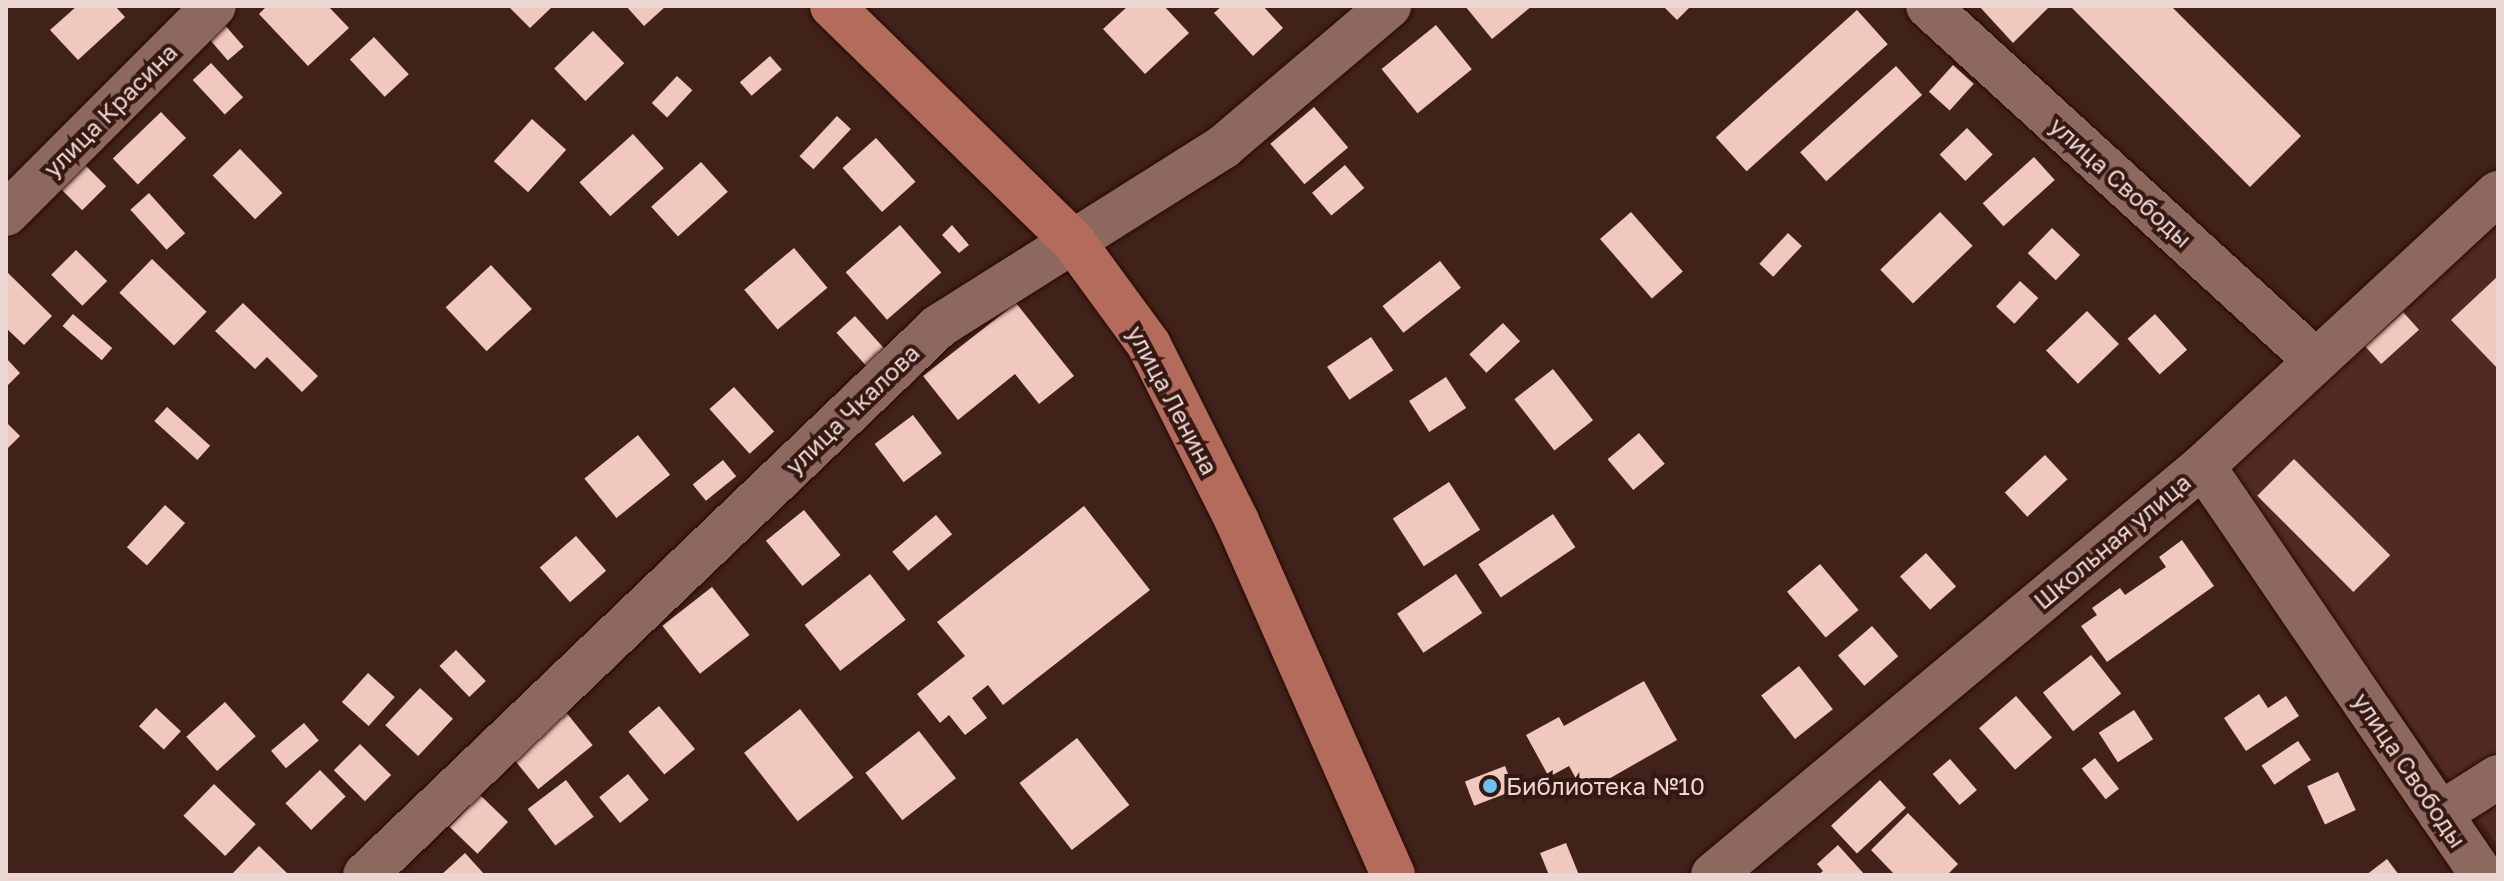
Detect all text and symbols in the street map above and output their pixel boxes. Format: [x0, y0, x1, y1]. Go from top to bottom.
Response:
street label: улица Красина [37, 37, 183, 183]
street label: улица Свободы [2044, 111, 2198, 253]
street label: улица Ленина [1122, 320, 1224, 480]
street label: улица Чкалова [779, 338, 925, 480]
street label: Школьная улица [2028, 467, 2196, 615]
street label: улица Свободы [2347, 687, 2473, 853]
place label: Библиотека №10 [1506, 772, 1705, 800]
marker: Библиотека №10 [1481, 777, 1499, 795]

